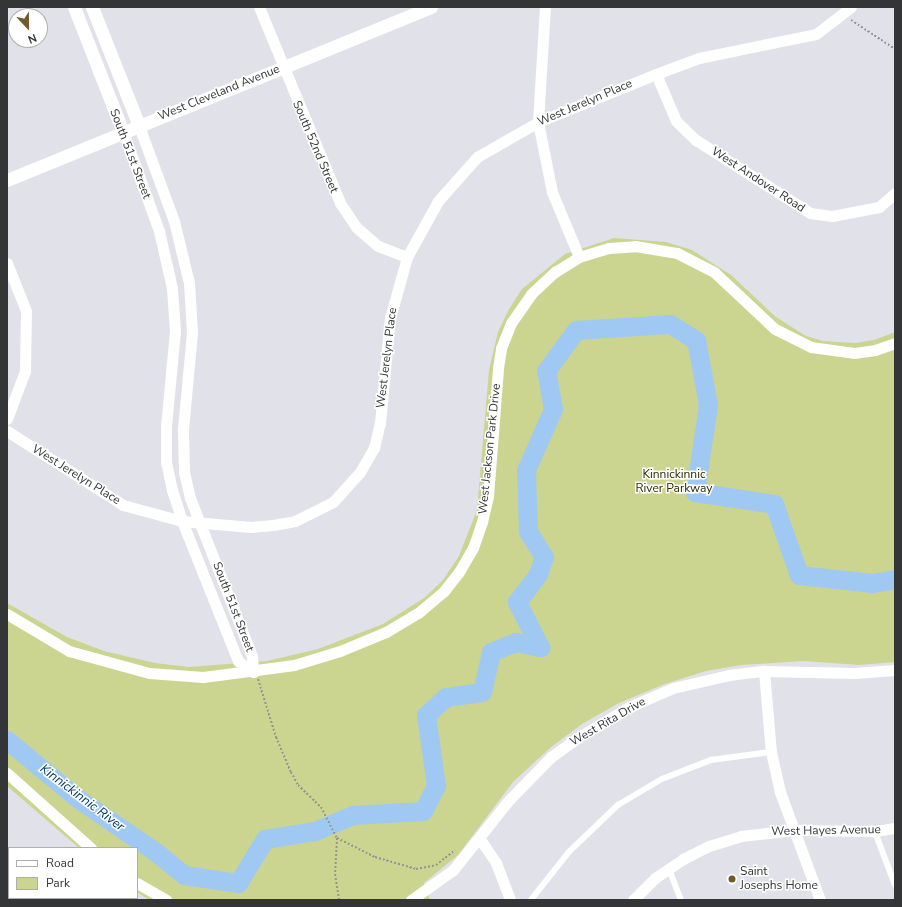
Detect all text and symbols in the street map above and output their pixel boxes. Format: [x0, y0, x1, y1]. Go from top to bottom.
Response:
north arrow [8, 8, 48, 48]
text: N [26, 30, 39, 47]
street label: West Cleveland Avenue [156, 62, 282, 124]
street label: West Jerelyn Place [535, 77, 635, 129]
street label: South 52nd Street [289, 99, 341, 195]
street label: South 51st Street [106, 107, 154, 201]
street label: West Andover Road [708, 144, 808, 216]
street label: West Jerelyn Place [374, 307, 400, 409]
street label: West Jackson Park Drive [476, 383, 504, 515]
street label: West Jerelyn Place [29, 442, 123, 508]
park label: Kinnickinnic River Parkway [636, 468, 712, 496]
street label: South 51st Street [209, 560, 257, 654]
street label: West Rita Drive [568, 695, 648, 749]
water label: Kinnickinnic River [37, 761, 127, 835]
street label: West Hayes Avenue [771, 823, 881, 839]
legend [8, 847, 138, 899]
text: Road [46, 855, 74, 871]
place label: Saint Josephs Home [740, 865, 818, 893]
marker: Saint Josephs Home [727, 874, 737, 884]
text: Park [46, 875, 70, 891]

